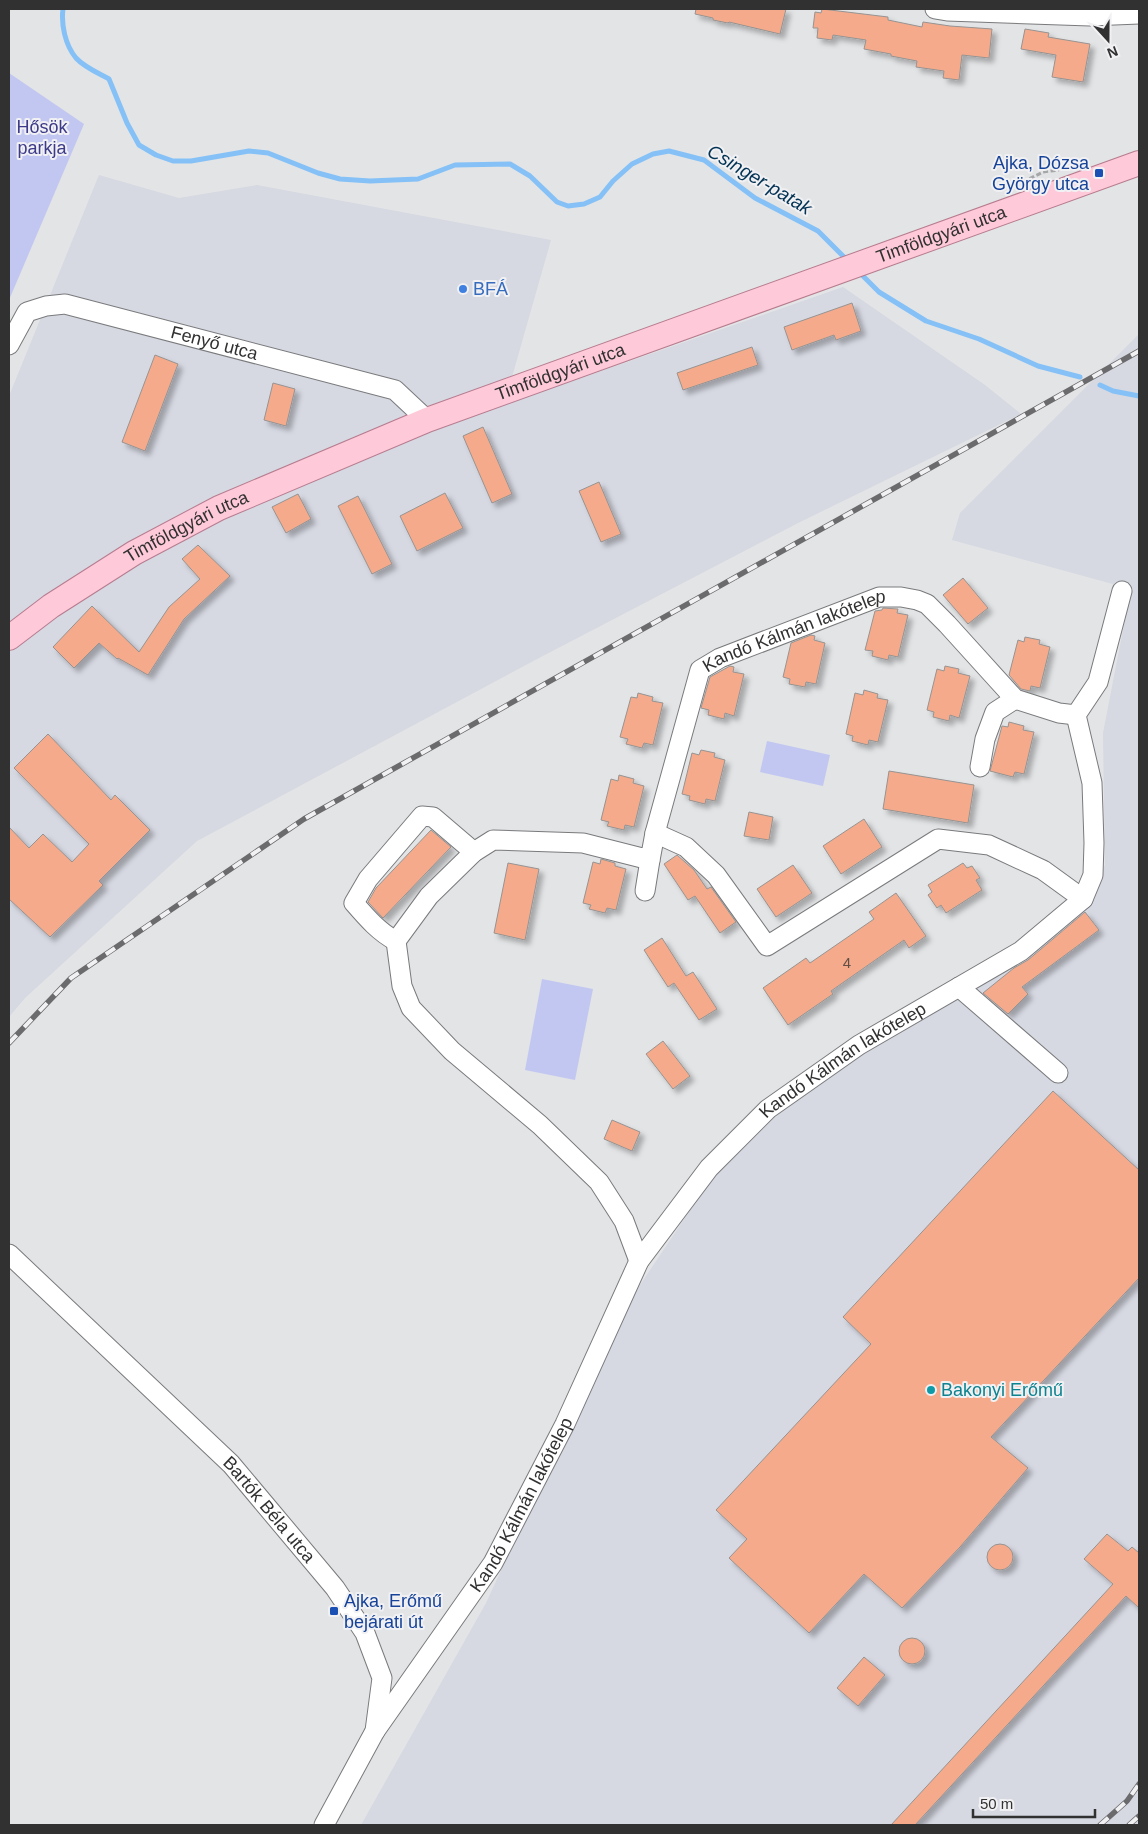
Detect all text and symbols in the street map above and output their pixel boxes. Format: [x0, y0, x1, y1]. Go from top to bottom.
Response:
north arrow [1083, 15, 1133, 65]
text: N [1105, 43, 1120, 61]
park label: Hősök parkja [16, 117, 69, 158]
water label: Csinger-patak [704, 140, 817, 220]
place label: Ajka, Dózsa György utca [992, 153, 1090, 194]
marker: Ajka, Dózsa György utca [1093, 167, 1105, 179]
street label: Timföldgyári utca [874, 201, 1010, 267]
place label: BFÁ [473, 279, 508, 299]
marker: BFÁ [457, 283, 469, 295]
street label: Fenyő utca [169, 322, 261, 364]
street label: Timföldgyári utca [493, 339, 629, 404]
street label: Timföldgyári utca [121, 486, 252, 567]
street label: Kandó Kálmán lakótelep [699, 587, 885, 676]
house number: 4 [843, 954, 851, 971]
street label: Kandó Kálmán lakótelep [755, 998, 929, 1122]
place label: Bakonyi Erőmű [941, 1380, 1063, 1400]
marker: Bakonyi Erőmű [925, 1384, 937, 1396]
street label: Kandó Kálmán lakótelep [466, 1415, 577, 1596]
street label: Bartók Béla utca [219, 1452, 320, 1567]
place label: Ajka, Erőmű bejárati út [344, 1591, 442, 1632]
marker: Ajka, Erőmű bejárati út [328, 1605, 340, 1617]
scale bar [973, 1786, 1096, 1818]
text: 50 m [980, 1795, 1013, 1812]

